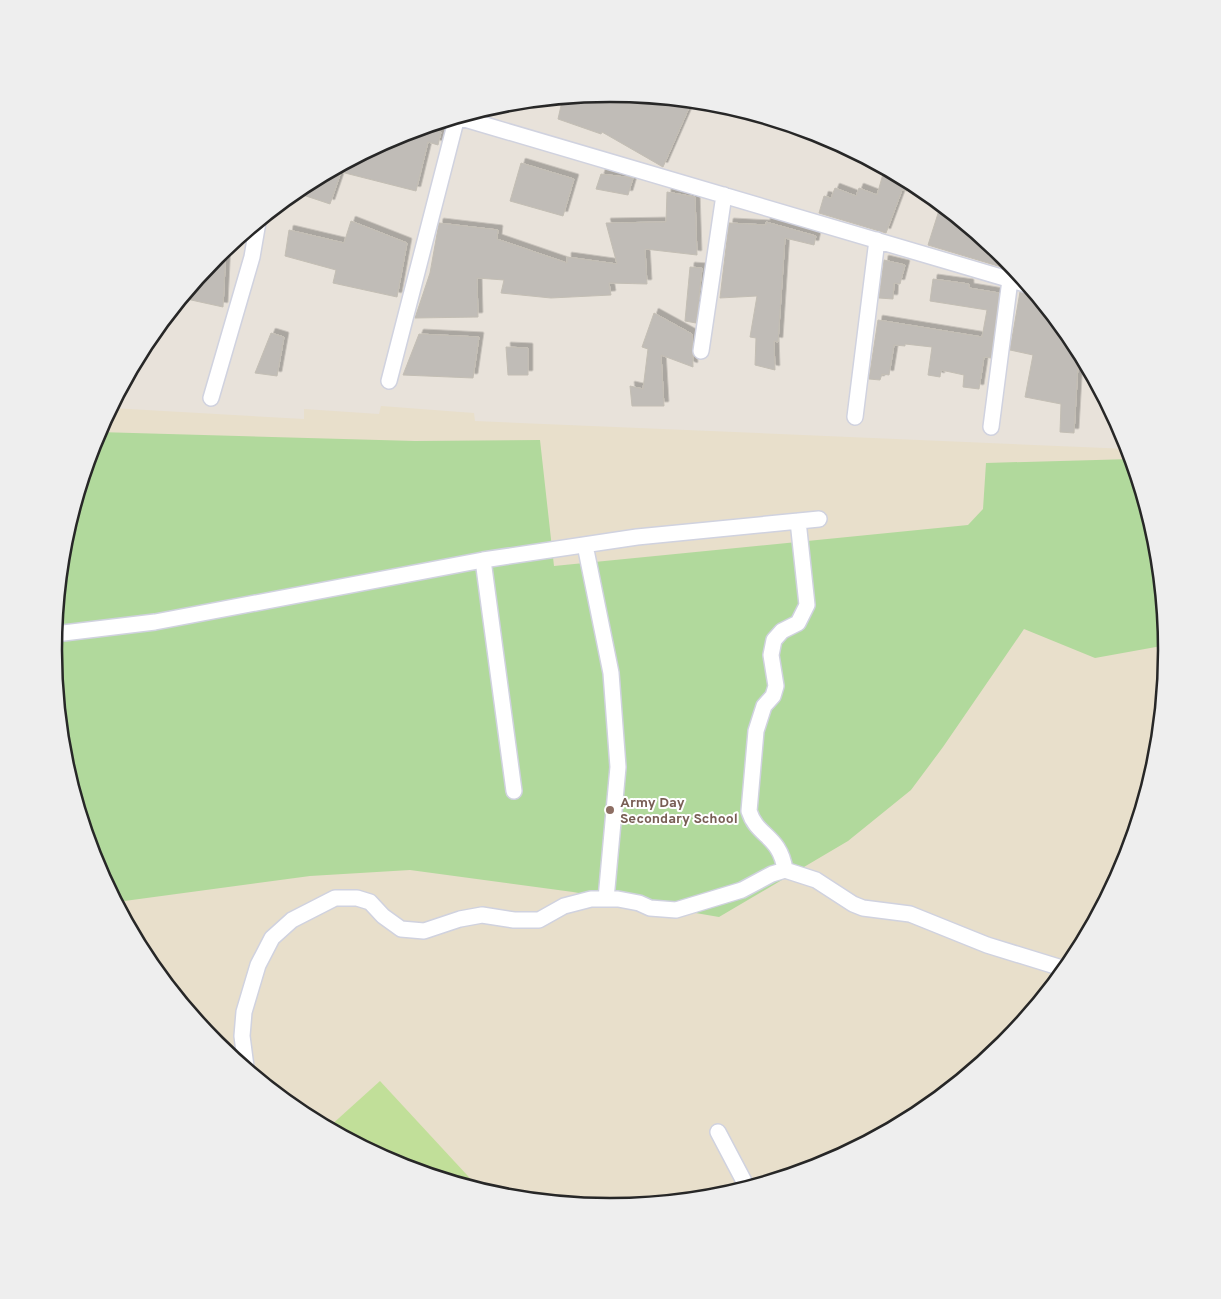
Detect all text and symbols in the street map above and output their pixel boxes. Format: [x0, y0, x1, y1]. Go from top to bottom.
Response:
place label: Army Day Secondary School [620, 795, 738, 828]
marker: Army Day Secondary School [604, 804, 616, 816]

